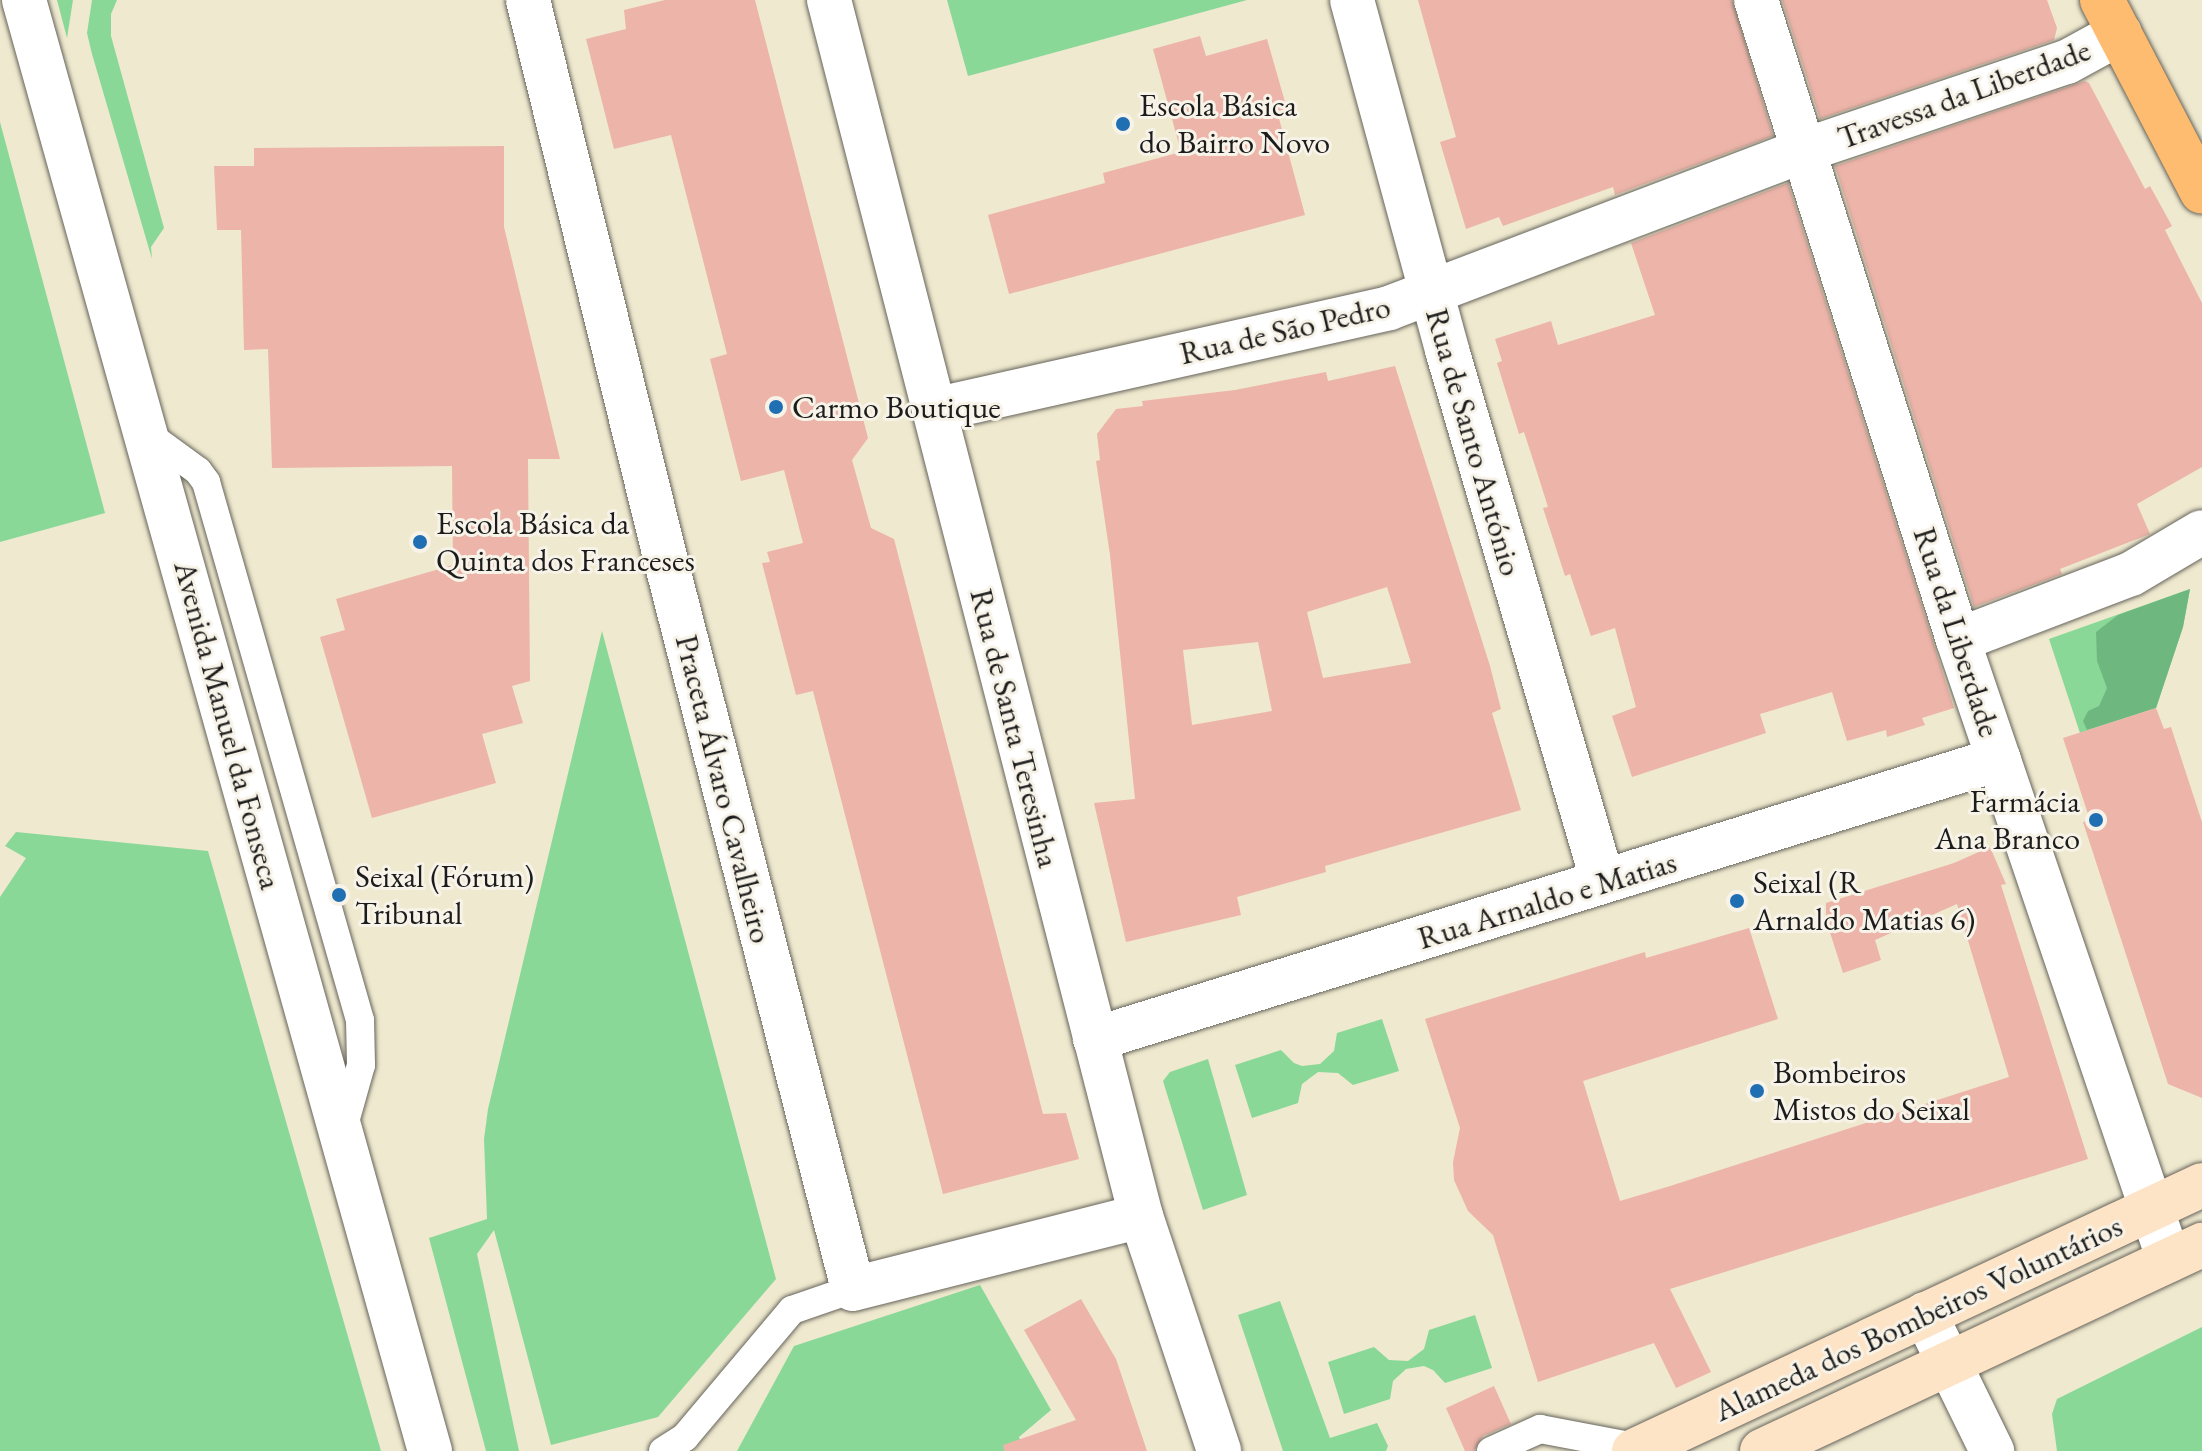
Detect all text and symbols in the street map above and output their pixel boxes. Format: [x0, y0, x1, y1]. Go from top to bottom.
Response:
street label: Travessa da Liberdade [1833, 31, 2095, 157]
place label: Escola Básica do Bairro Novo [1139, 87, 1330, 162]
marker: Escola Básica do Bairro Novo [1114, 115, 1132, 133]
street label: Rua de São Pedro [1176, 287, 1394, 373]
street label: Rua de Santo António [1417, 304, 1531, 580]
place label: Carmo Boutique [792, 388, 1001, 426]
marker: Carmo Boutique [767, 398, 785, 416]
place label: Escola Básica da Quinta dos Franceses [436, 505, 695, 580]
street label: Rua da Liberdade [1905, 522, 2009, 742]
marker: Escola Básica da Quinta dos Franceses [411, 533, 429, 551]
street label: Avenida Manuel da Fonseca [166, 557, 290, 893]
street label: Rua de Santa Teresinha [962, 585, 1068, 871]
street label: Praceta Álvaro Cavalheiro [667, 631, 781, 947]
place label: Farmácia Ana Branco [1934, 783, 2080, 858]
marker: Farmácia Ana Branco [2087, 811, 2105, 829]
street label: Rua Arnaldo e Matias [1413, 842, 1681, 958]
place label: Seixal (Fórum) Tribunal [355, 858, 534, 933]
place label: Seixal (R Arnaldo Matias 6) [1753, 864, 1975, 939]
marker: Seixal (Fórum) Tribunal [330, 886, 348, 904]
marker: Seixal (R Arnaldo Matias 6) [1728, 892, 1746, 910]
place label: Bombeiros Mistos do Seixal [1773, 1054, 1970, 1129]
marker: Bombeiros Mistos do Seixal [1748, 1082, 1766, 1100]
street label: Alameda dos Bombeiros Voluntários [1708, 1206, 2128, 1430]

